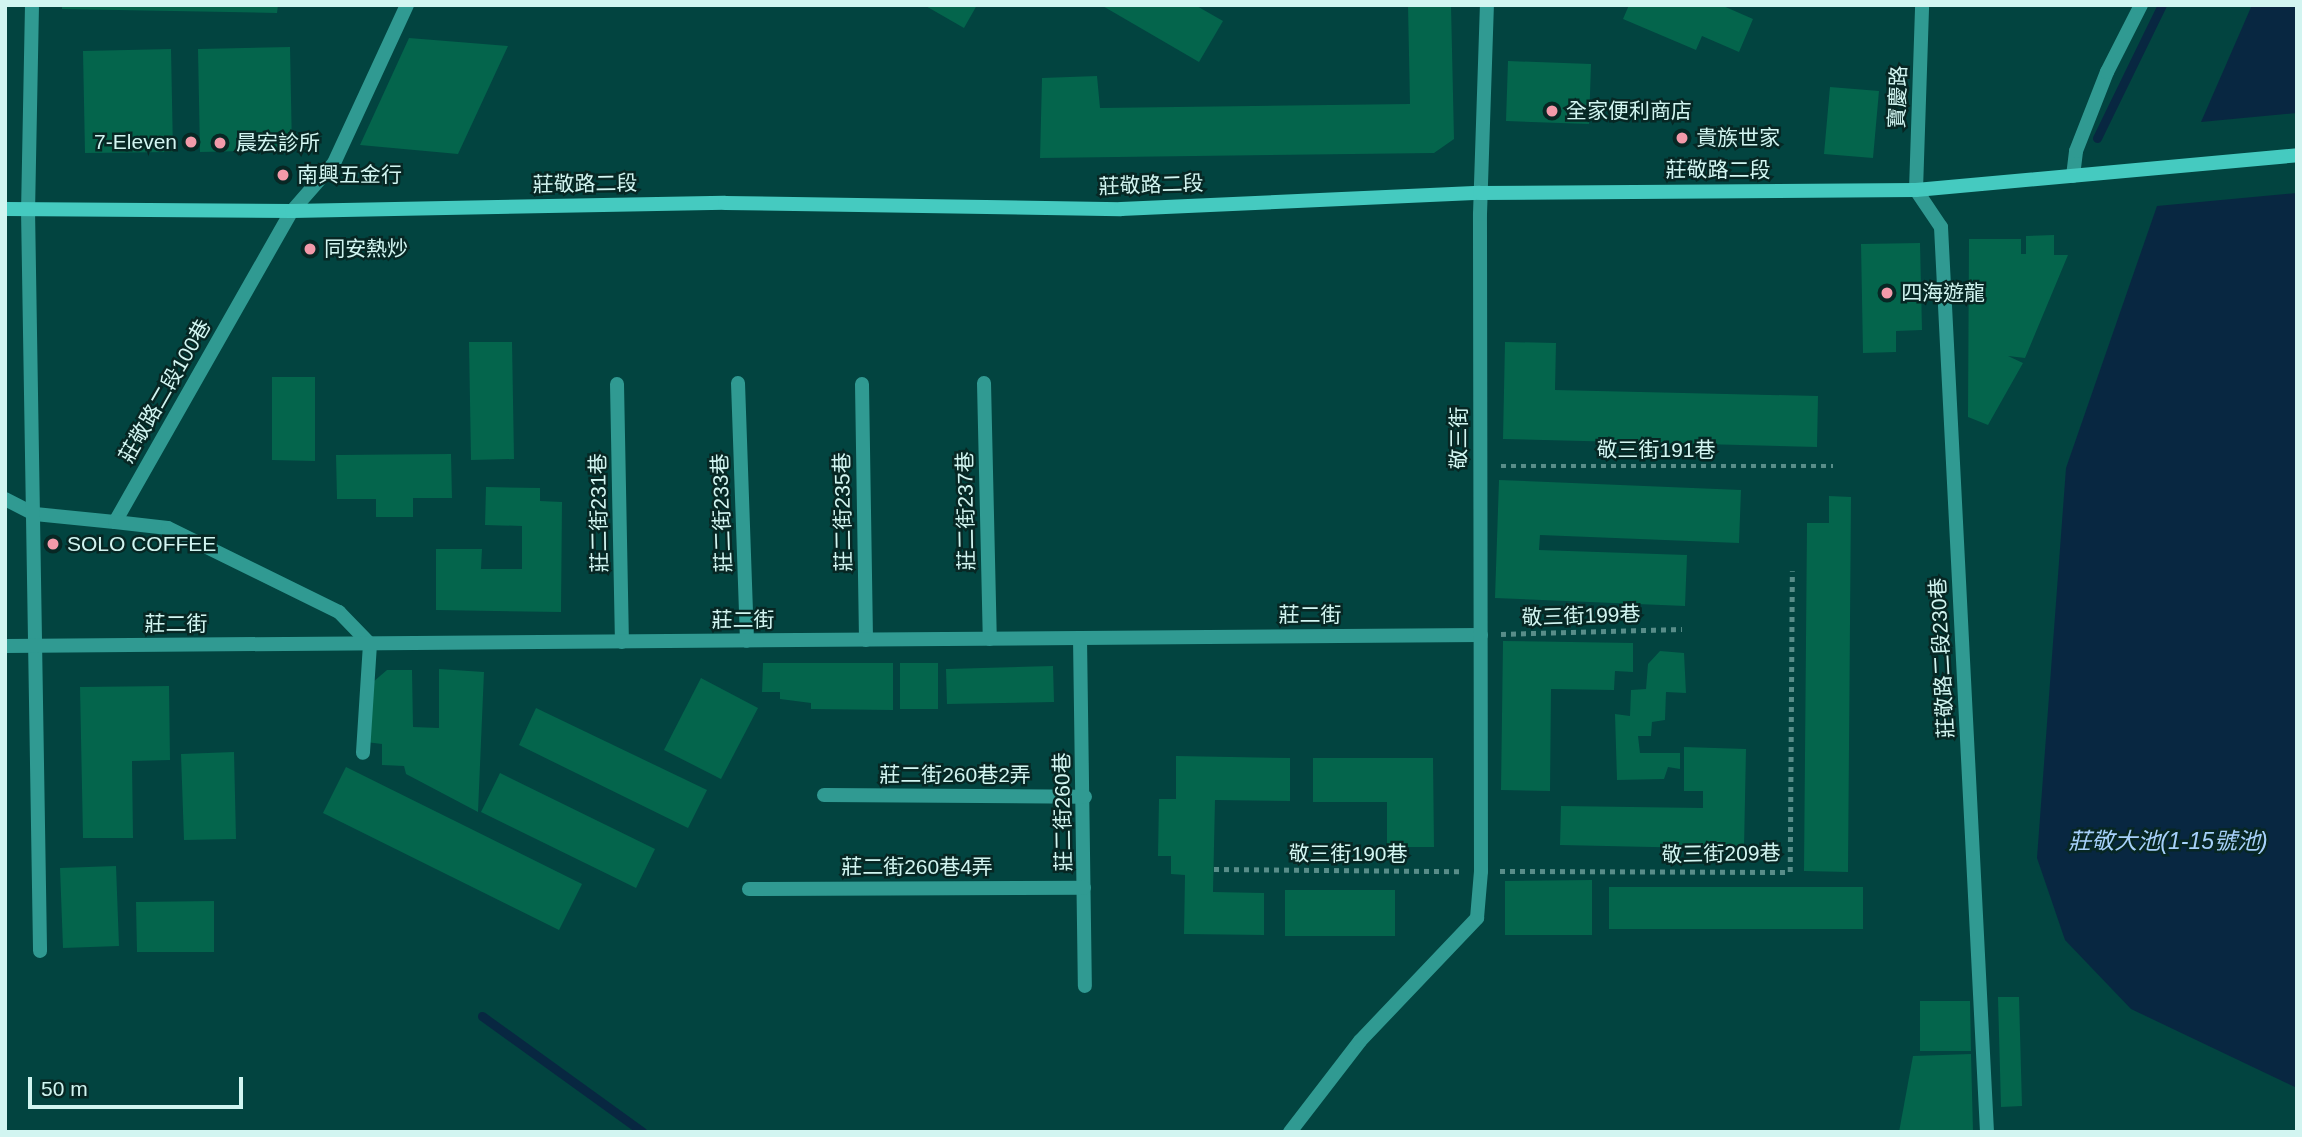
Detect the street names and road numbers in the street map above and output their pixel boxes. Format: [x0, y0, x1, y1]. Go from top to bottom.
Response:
street label: 寶慶路 [1884, 65, 1912, 129]
street label: 莊敬路二段 [1666, 157, 1770, 183]
street label: 莊敬路二段 [532, 170, 638, 198]
street label: 莊敬路二段 [1098, 171, 1204, 199]
street label: 莊敬路二段100巷 [114, 315, 216, 467]
street label: 敬三街 [1446, 407, 1472, 469]
street label: 敬三街191巷 [1596, 437, 1716, 463]
street label: 莊二街237巷 [952, 451, 980, 571]
street label: 莊二街235巷 [829, 452, 857, 572]
street label: 莊二街231巷 [585, 453, 613, 573]
street label: 莊二街233巷 [707, 453, 737, 573]
street label: 莊敬路二段230巷 [1925, 577, 1959, 739]
street label: 敬三街199巷 [1521, 601, 1641, 631]
street label: 莊二街 [1279, 602, 1341, 628]
street label: 莊二街 [712, 607, 774, 633]
street label: 莊二街 [145, 611, 207, 637]
street label: 莊二街260巷 [1049, 752, 1077, 872]
street label: 莊二街260巷2弄 [879, 762, 1031, 788]
street label: 敬三街209巷 [1661, 840, 1781, 868]
street label: 敬三街190巷 [1288, 841, 1408, 867]
street label: 莊二街260巷4弄 [841, 854, 993, 880]

